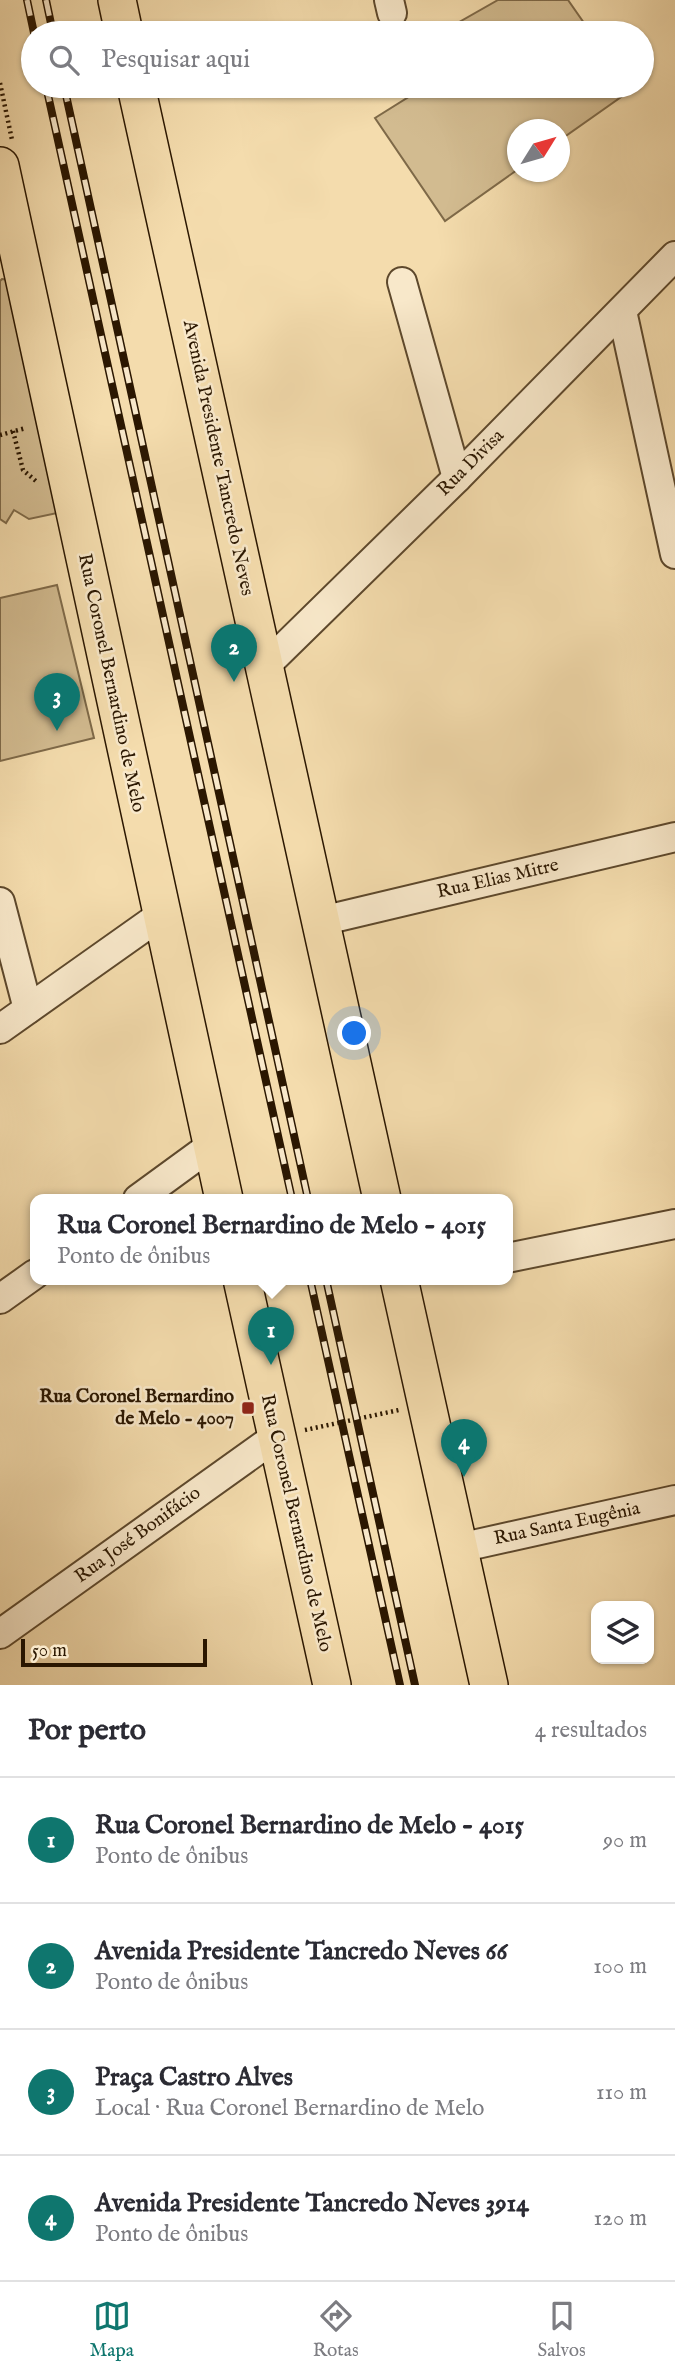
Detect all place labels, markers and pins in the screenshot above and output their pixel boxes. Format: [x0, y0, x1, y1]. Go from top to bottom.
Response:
pin: 2 [211, 624, 257, 682]
pin: 3 [34, 673, 80, 731]
pin: 1 [248, 1307, 294, 1365]
place label: Rua Coronel Bernardino de Melo - 4007 [39, 1385, 234, 1431]
marker: Rua Coronel Bernardino de Melo - 4007 [240, 1400, 256, 1416]
pin: 4 [441, 1419, 487, 1477]

